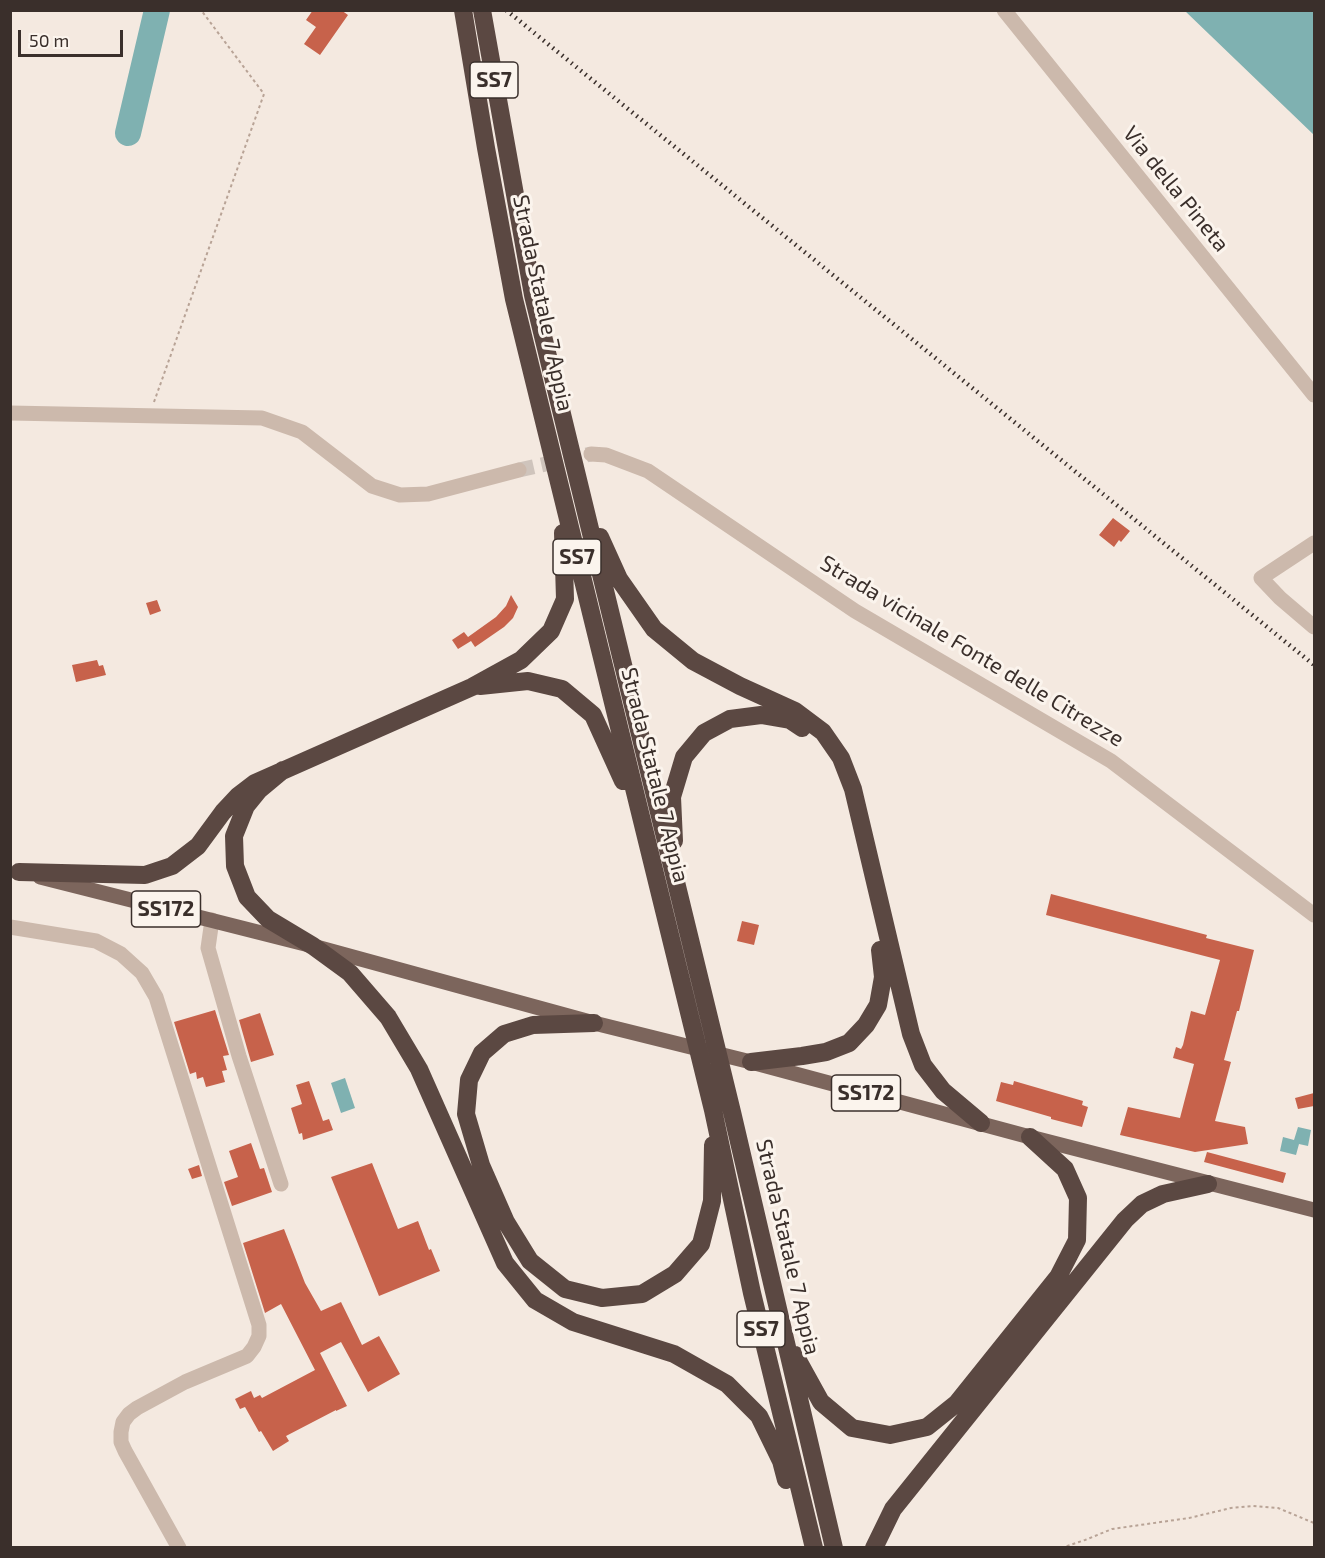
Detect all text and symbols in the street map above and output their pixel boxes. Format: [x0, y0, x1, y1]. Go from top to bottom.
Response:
scale bar [21, 18, 126, 56]
text: 50 m [29, 29, 69, 51]
road number: SS7 [470, 62, 518, 98]
street label: Via della Pineta [1117, 121, 1235, 257]
street label: Strada Statale 7 Appia [507, 192, 579, 414]
road number: SS7 [553, 539, 601, 575]
street label: Strada vicinale Fonte delle Citrezze [815, 550, 1129, 752]
street label: Strada Statale 7 Appia [616, 665, 694, 885]
road number: SS172 [132, 891, 201, 927]
road number: SS172 [832, 1075, 900, 1111]
street label: Strada Statale 7 Appia [750, 1137, 826, 1357]
road number: SS7 [737, 1311, 785, 1347]

